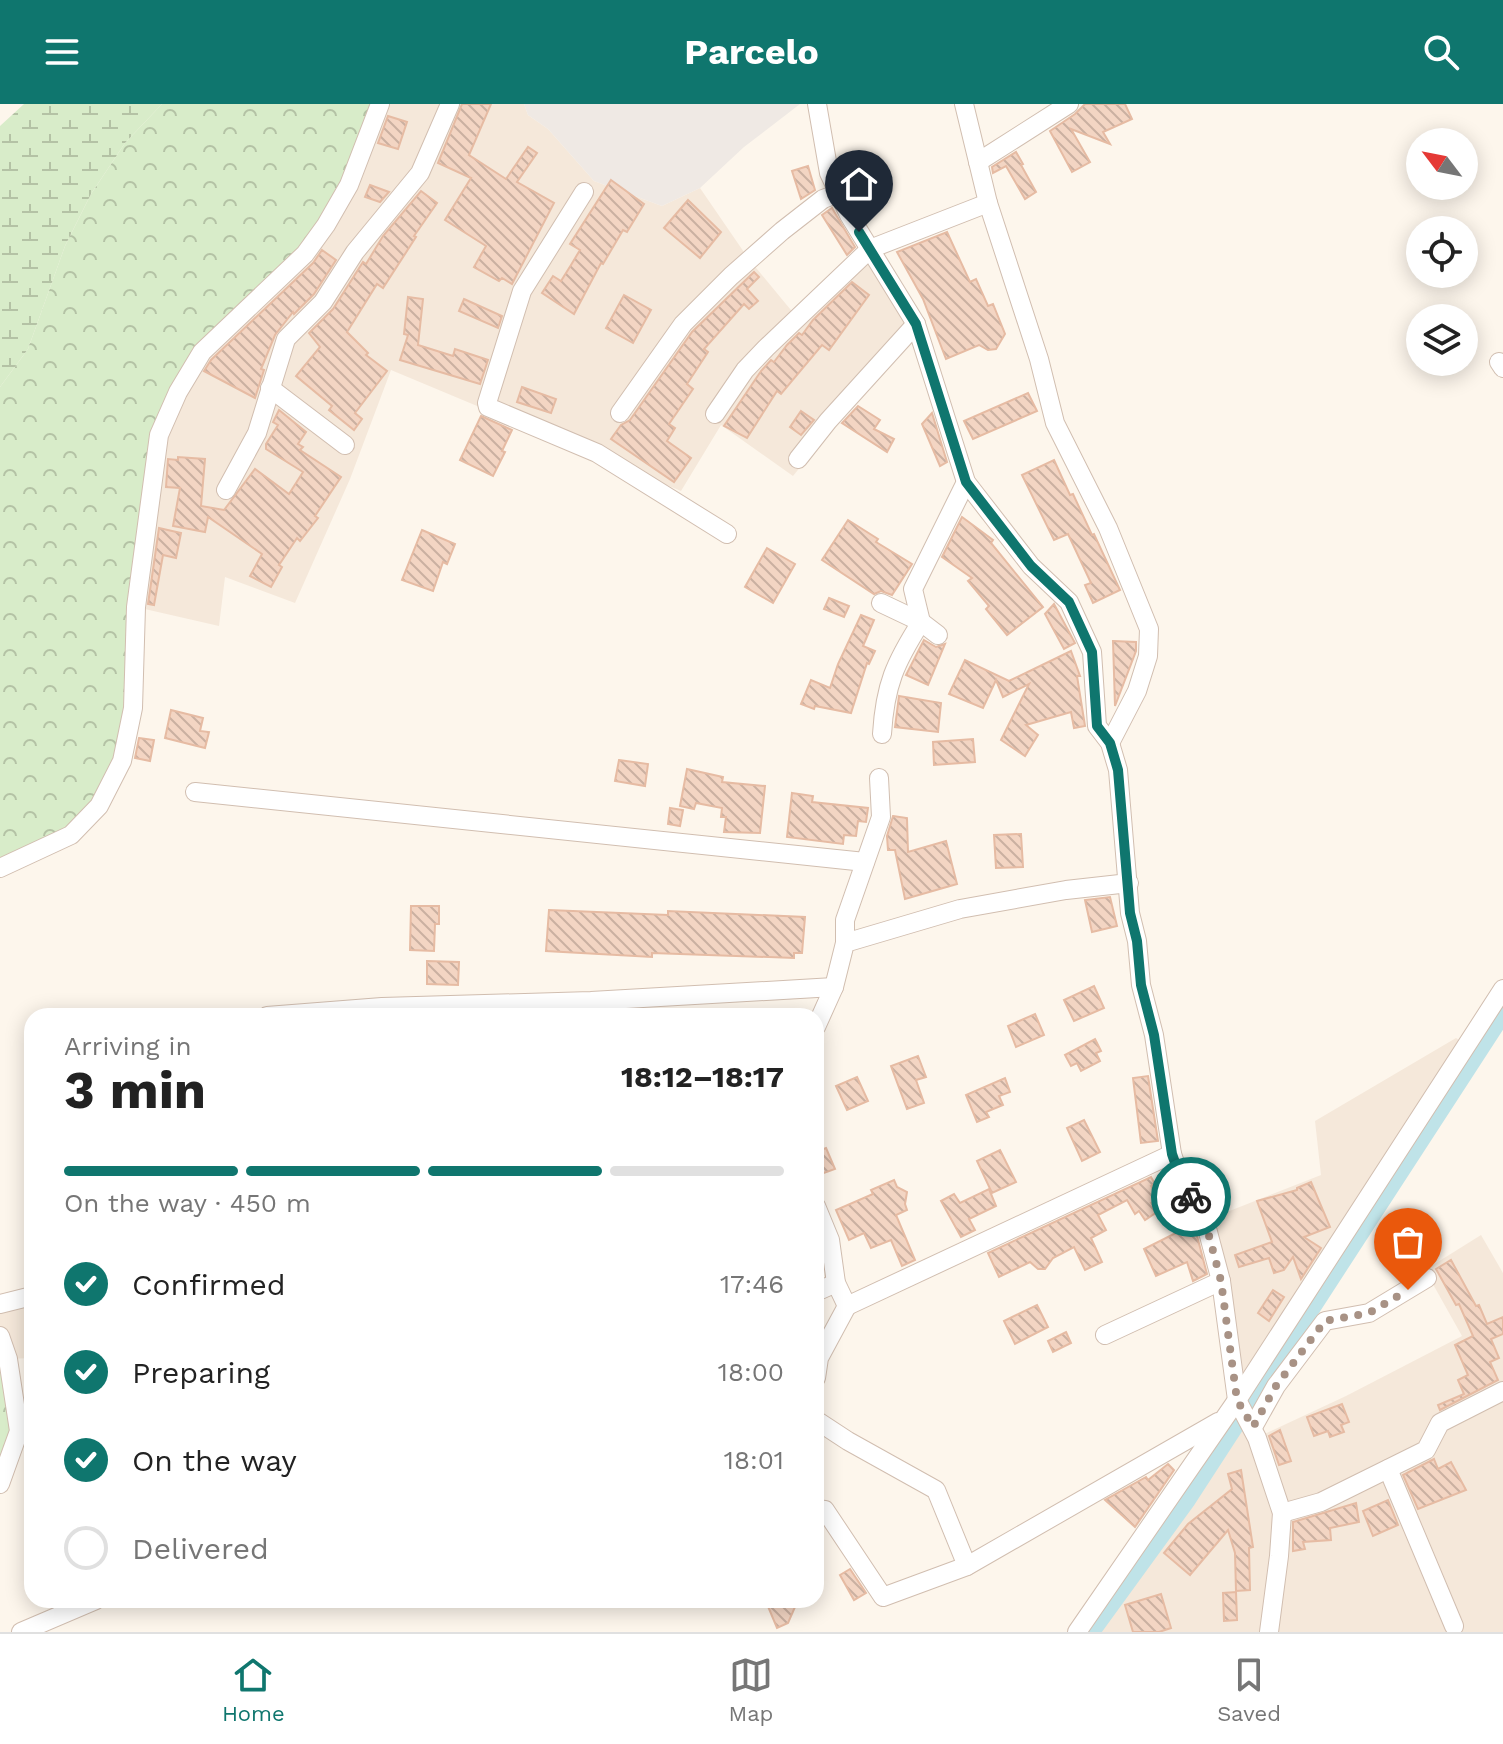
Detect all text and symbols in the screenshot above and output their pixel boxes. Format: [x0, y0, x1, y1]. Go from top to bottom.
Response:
icon: menu [40, 30, 84, 74]
icon: search [1419, 30, 1463, 74]
text: Parcelo [684, 31, 819, 73]
north arrow [1406, 128, 1478, 200]
map controls [1406, 128, 1478, 376]
pin [825, 150, 893, 232]
icon: home [837, 162, 881, 206]
button: locate [1406, 216, 1478, 288]
button: layers [1406, 304, 1478, 376]
text: Arriving in [64, 1031, 192, 1061]
text: 18:12–18:17 [621, 1059, 784, 1094]
text: 3 min [64, 1060, 206, 1121]
courier [1151, 1157, 1231, 1237]
icon: bike [1169, 1175, 1213, 1219]
text: On the way · 450 m [64, 1188, 311, 1218]
pin [1374, 1208, 1442, 1290]
icon: bag [1386, 1220, 1430, 1264]
icon: check [64, 1262, 108, 1306]
text: Confirmed [132, 1267, 286, 1302]
text: 17:46 [720, 1269, 784, 1299]
icon: check [64, 1350, 108, 1394]
text: Preparing [132, 1355, 270, 1390]
text: 18:00 [718, 1357, 784, 1387]
icon: check [64, 1438, 108, 1482]
text: On the way [132, 1443, 297, 1478]
text: 18:01 [724, 1445, 784, 1475]
text: Delivered [132, 1531, 269, 1566]
tab: Home [222, 1653, 285, 1726]
tab: Map [729, 1653, 773, 1726]
tab: Saved [1217, 1653, 1281, 1726]

